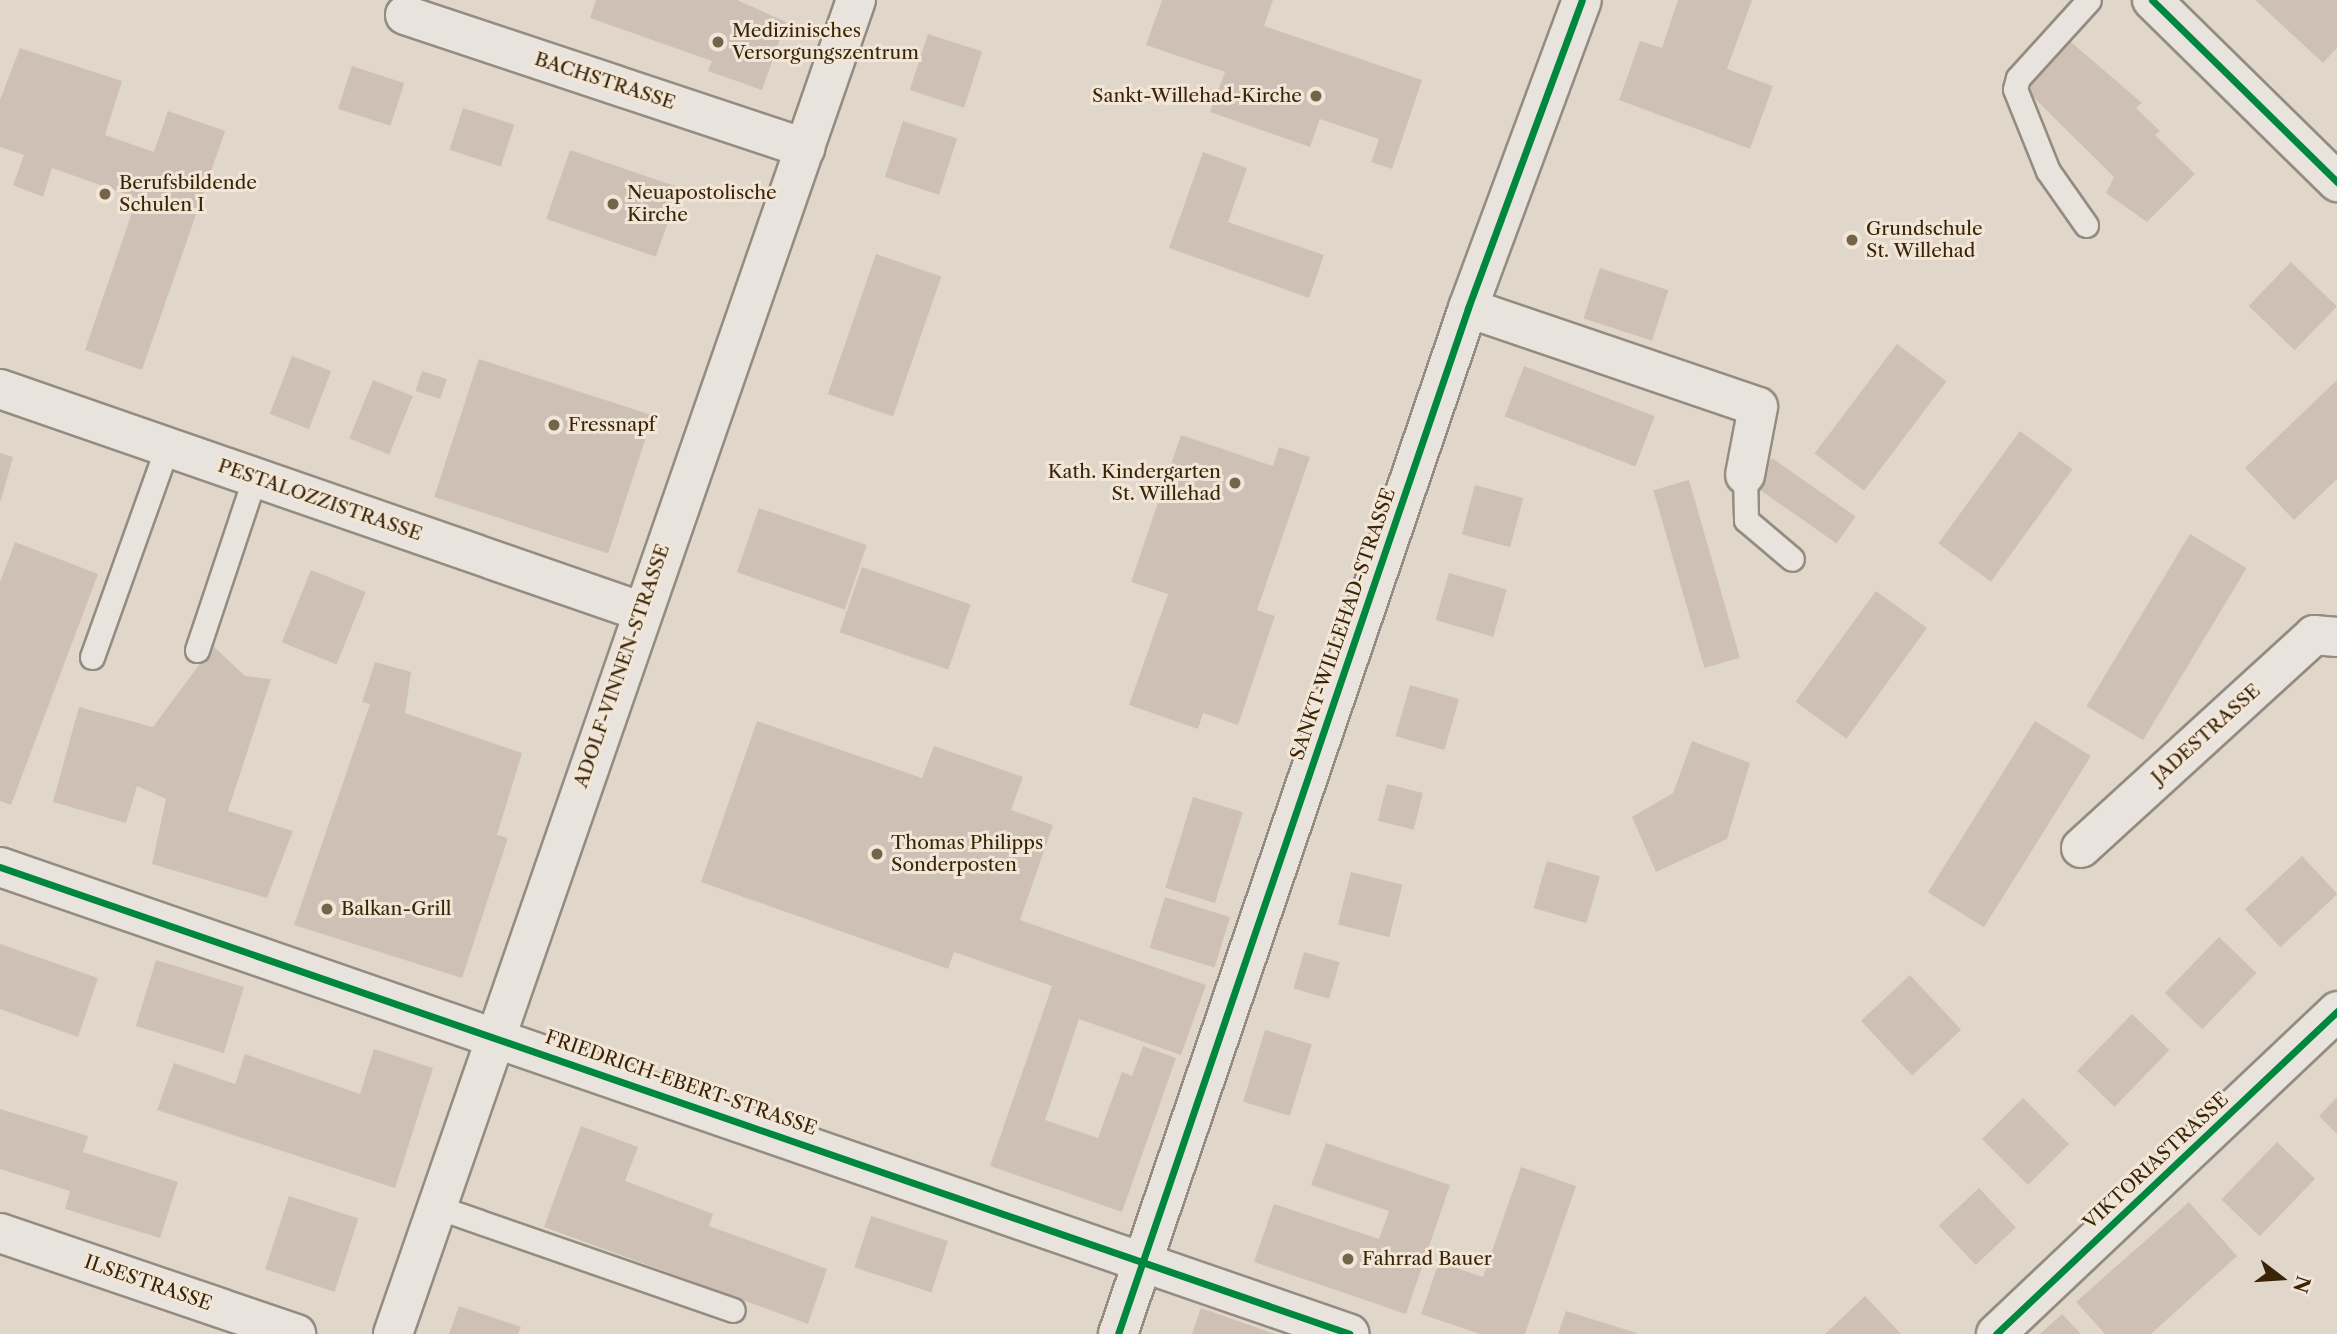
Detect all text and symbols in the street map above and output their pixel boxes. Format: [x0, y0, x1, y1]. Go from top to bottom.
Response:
place label: Medizinisches Versorgungszentrum [732, 20, 919, 64]
marker: Medizinisches Versorgungszentrum [710, 34, 726, 50]
street label: BACHSTRASSE [532, 47, 678, 115]
place label: Sankt-Willehad-Kirche [1092, 85, 1302, 107]
marker: Sankt-Willehad-Kirche [1308, 88, 1324, 104]
place label: Berufsbildende Schulen I [119, 172, 257, 216]
place label: Neuapostolische Kirche [627, 182, 777, 226]
marker: Berufsbildende Schulen I [97, 186, 113, 202]
marker: Neuapostolische Kirche [605, 196, 621, 212]
place label: Grundschule St. Willehad [1866, 218, 1983, 262]
marker: Grundschule St. Willehad [1844, 232, 1860, 248]
place label: Fressnapf [568, 414, 656, 436]
marker: Fressnapf [546, 417, 562, 433]
street label: PESTALOZZISTRASSE [215, 454, 425, 546]
place label: Kath. Kindergarten St. Willehad [1048, 461, 1221, 505]
marker: Kath. Kindergarten St. Willehad [1227, 475, 1243, 491]
street label: SANKT-WILLEHAD-STRASSE [1286, 485, 1400, 763]
street label: ADOLF-VINNEN-STRASSE [570, 541, 674, 791]
street label: JADESTRASSE [2147, 679, 2265, 789]
place label: Thomas Philipps Sonderposten [891, 832, 1043, 876]
marker: Thomas Philipps Sonderposten [869, 846, 885, 862]
place label: Balkan-Grill [341, 898, 452, 920]
marker: Balkan-Grill [319, 901, 335, 917]
street label: FRIEDRICH-EBERT-STRASSE [542, 1026, 820, 1140]
street label: VIKTORIASTRASSE [2079, 1088, 2233, 1234]
north arrow [2246, 1243, 2316, 1313]
place label: Fahrrad Bauer [1362, 1248, 1492, 1270]
street label: ILSESTRASSE [81, 1250, 215, 1316]
marker: Fahrrad Bauer [1340, 1251, 1356, 1267]
text: N [2288, 1273, 2315, 1296]

